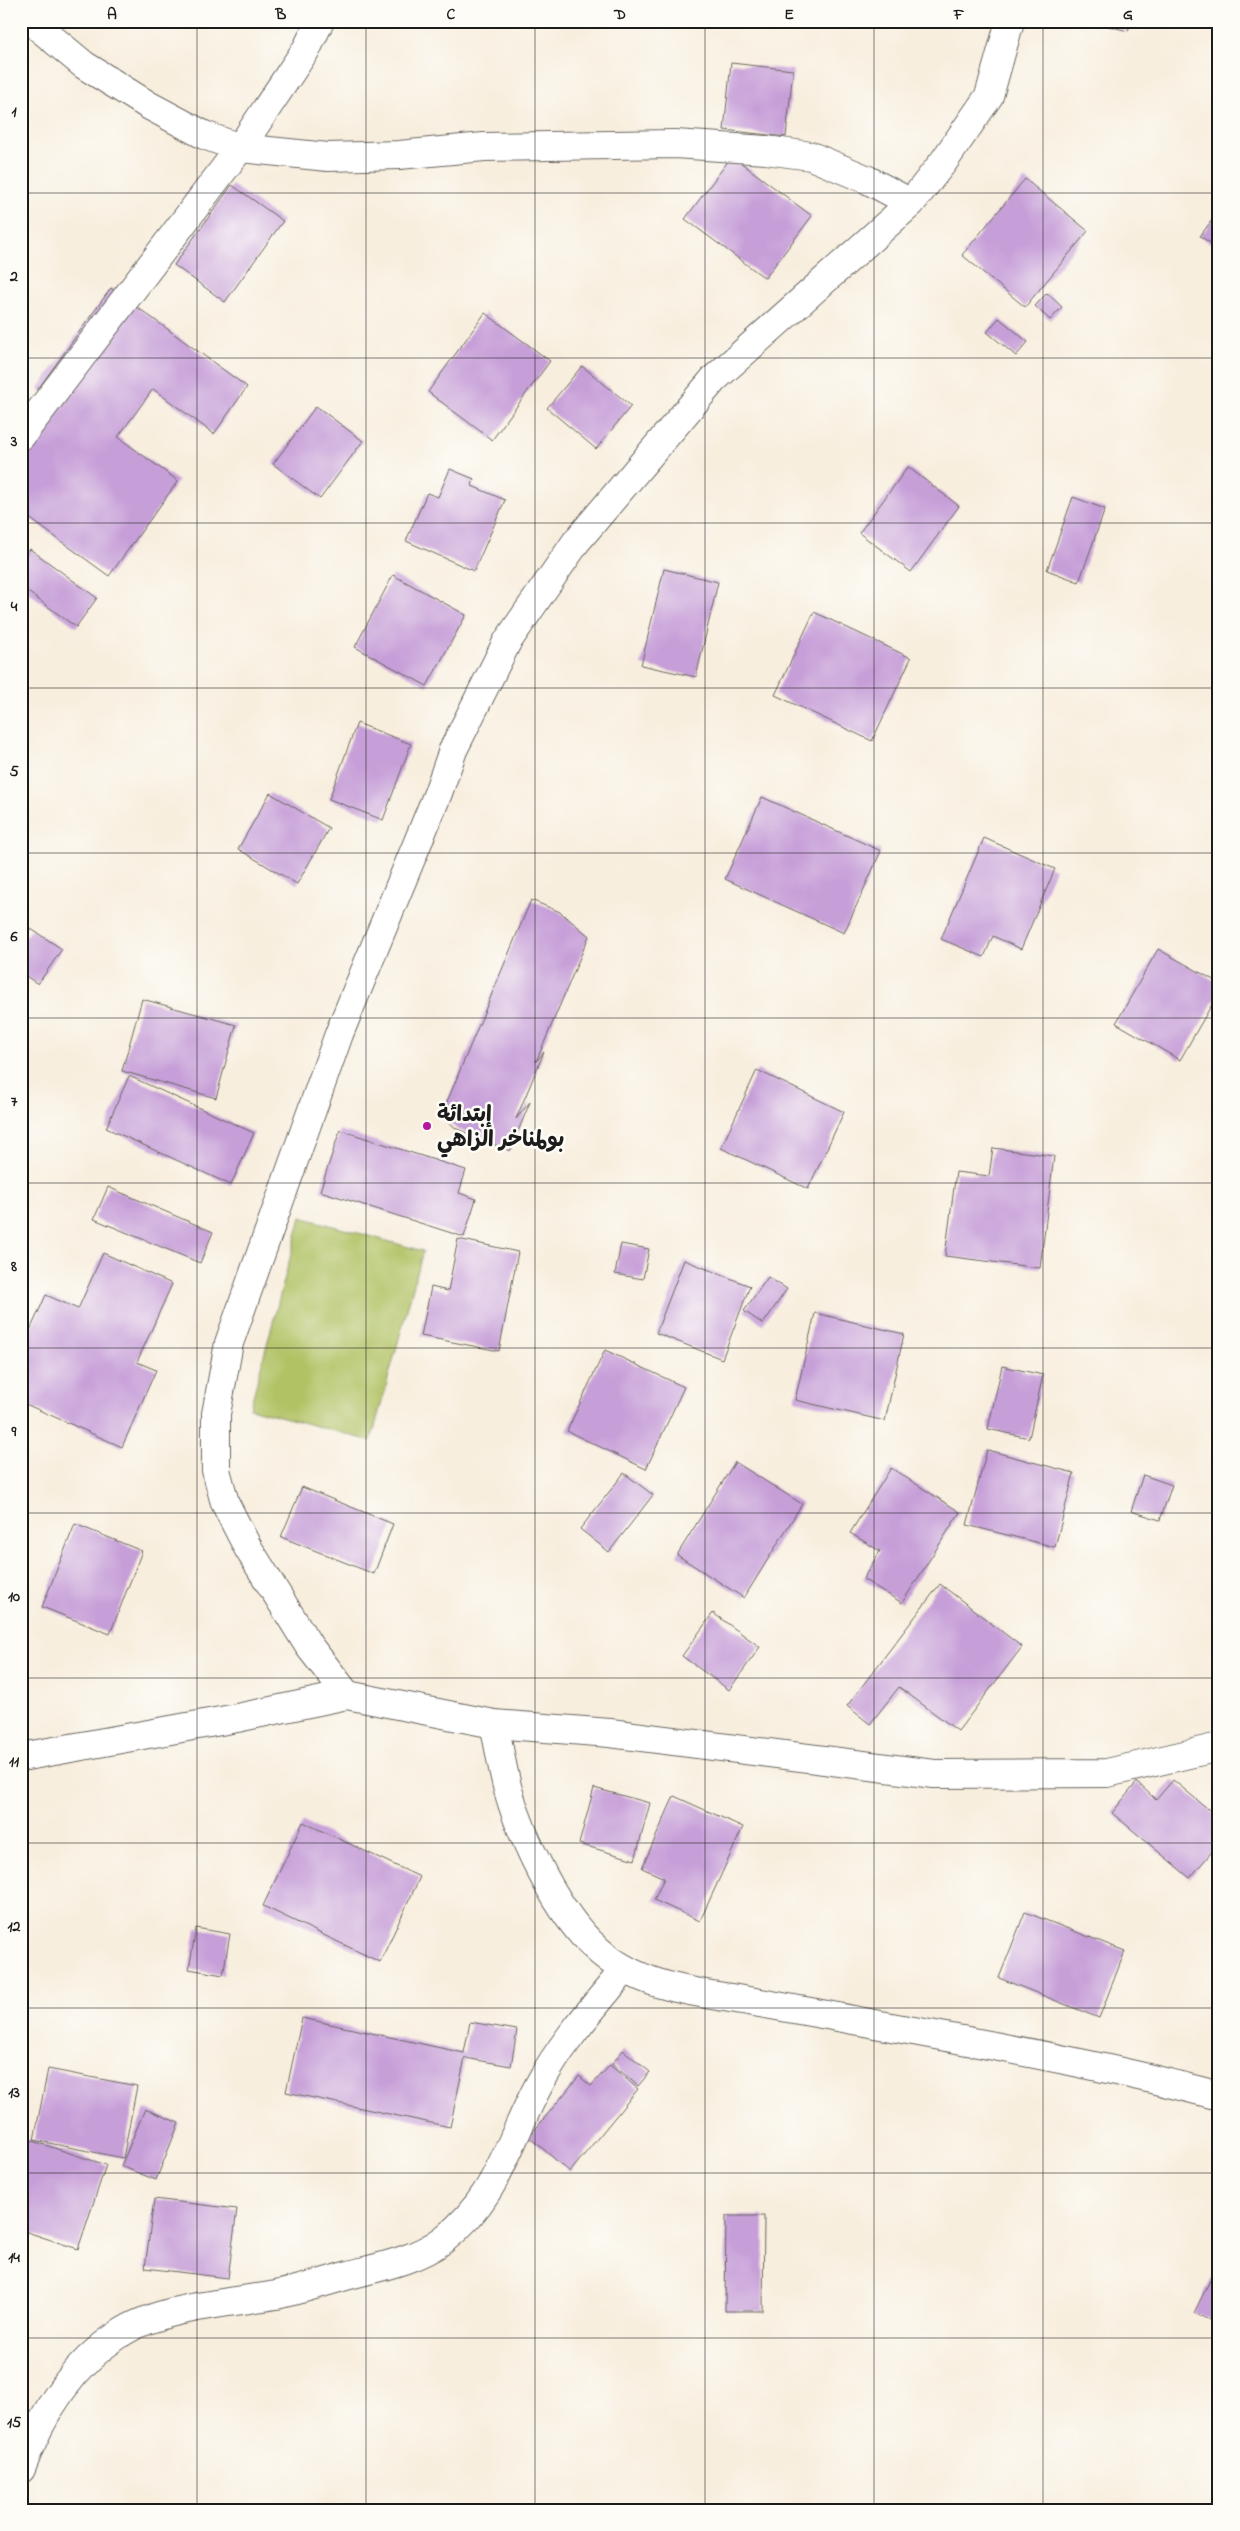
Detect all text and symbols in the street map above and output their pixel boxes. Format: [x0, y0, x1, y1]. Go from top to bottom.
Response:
text: A [107, 3, 117, 27]
text: B [275, 3, 287, 27]
text: C [447, 3, 456, 27]
text: D [613, 3, 626, 27]
text: E [784, 3, 794, 27]
text: F [953, 3, 965, 27]
text: G [1123, 3, 1133, 27]
text: 1 [11, 100, 17, 124]
text: 2 [9, 265, 18, 289]
text: 3 [10, 430, 18, 454]
text: 4 [10, 595, 18, 619]
text: 5 [9, 760, 19, 784]
text: 6 [9, 925, 18, 949]
text: 7 [11, 1090, 18, 1114]
place label: إبتدائة بولمناخر الزاهي [437, 1100, 564, 1158]
marker: إبتدائة بولمناخر الزاهي [421, 1120, 433, 1132]
text: 8 [10, 1255, 17, 1279]
text: 9 [11, 1420, 17, 1444]
text: 10 [8, 1585, 20, 1609]
text: 11 [9, 1750, 20, 1774]
text: 12 [7, 1915, 21, 1939]
text: 13 [8, 2081, 20, 2105]
text: 14 [8, 2246, 20, 2270]
text: 15 [7, 2411, 22, 2435]

